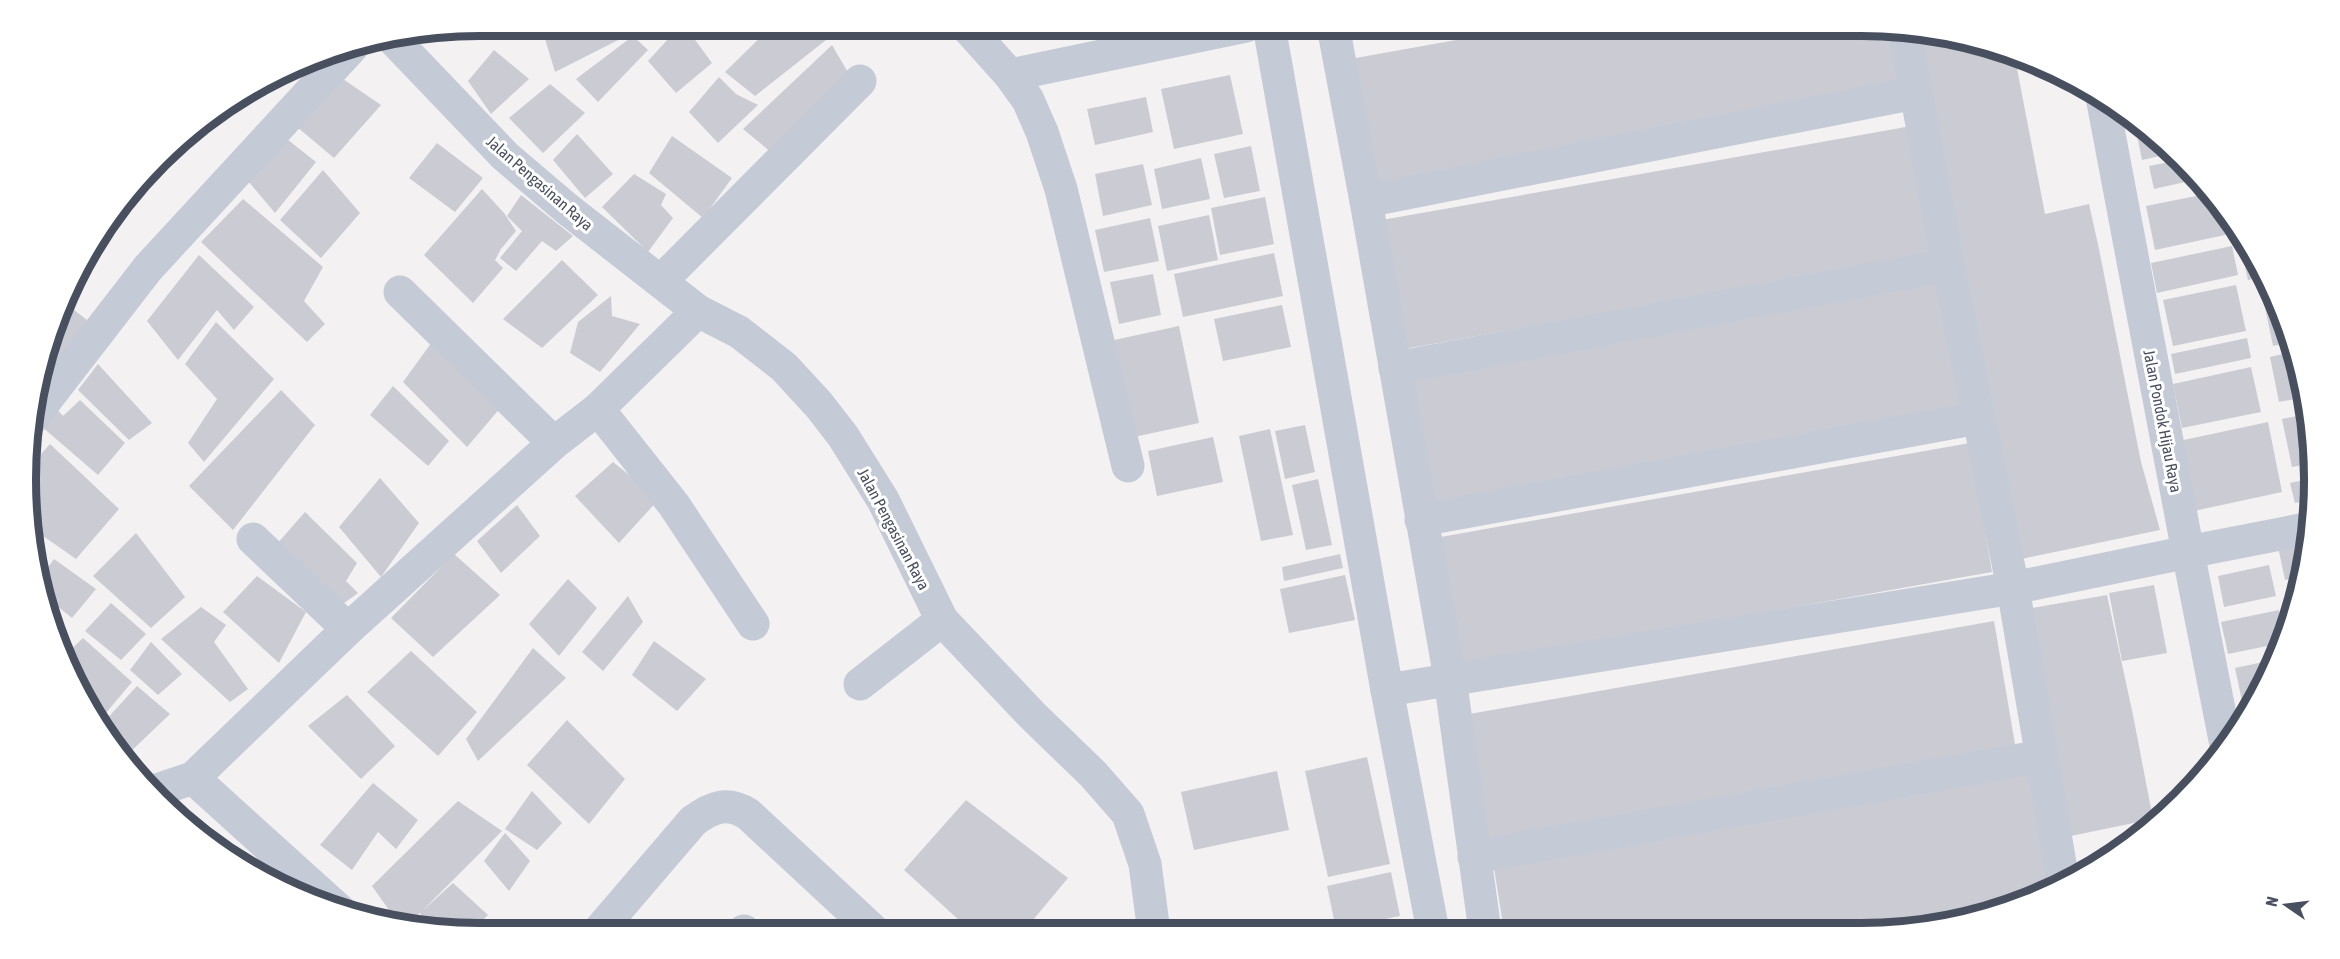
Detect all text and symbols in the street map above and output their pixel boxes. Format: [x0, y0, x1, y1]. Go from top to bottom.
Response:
street label: Jalan Pengasinan Raya [483, 132, 597, 235]
street label: Jalan Pondok Hijau Raya [2139, 348, 2186, 494]
street label: Jalan Pengasinan Raya [854, 465, 934, 593]
north arrow [2256, 875, 2316, 935]
text: N [2262, 895, 2281, 908]

